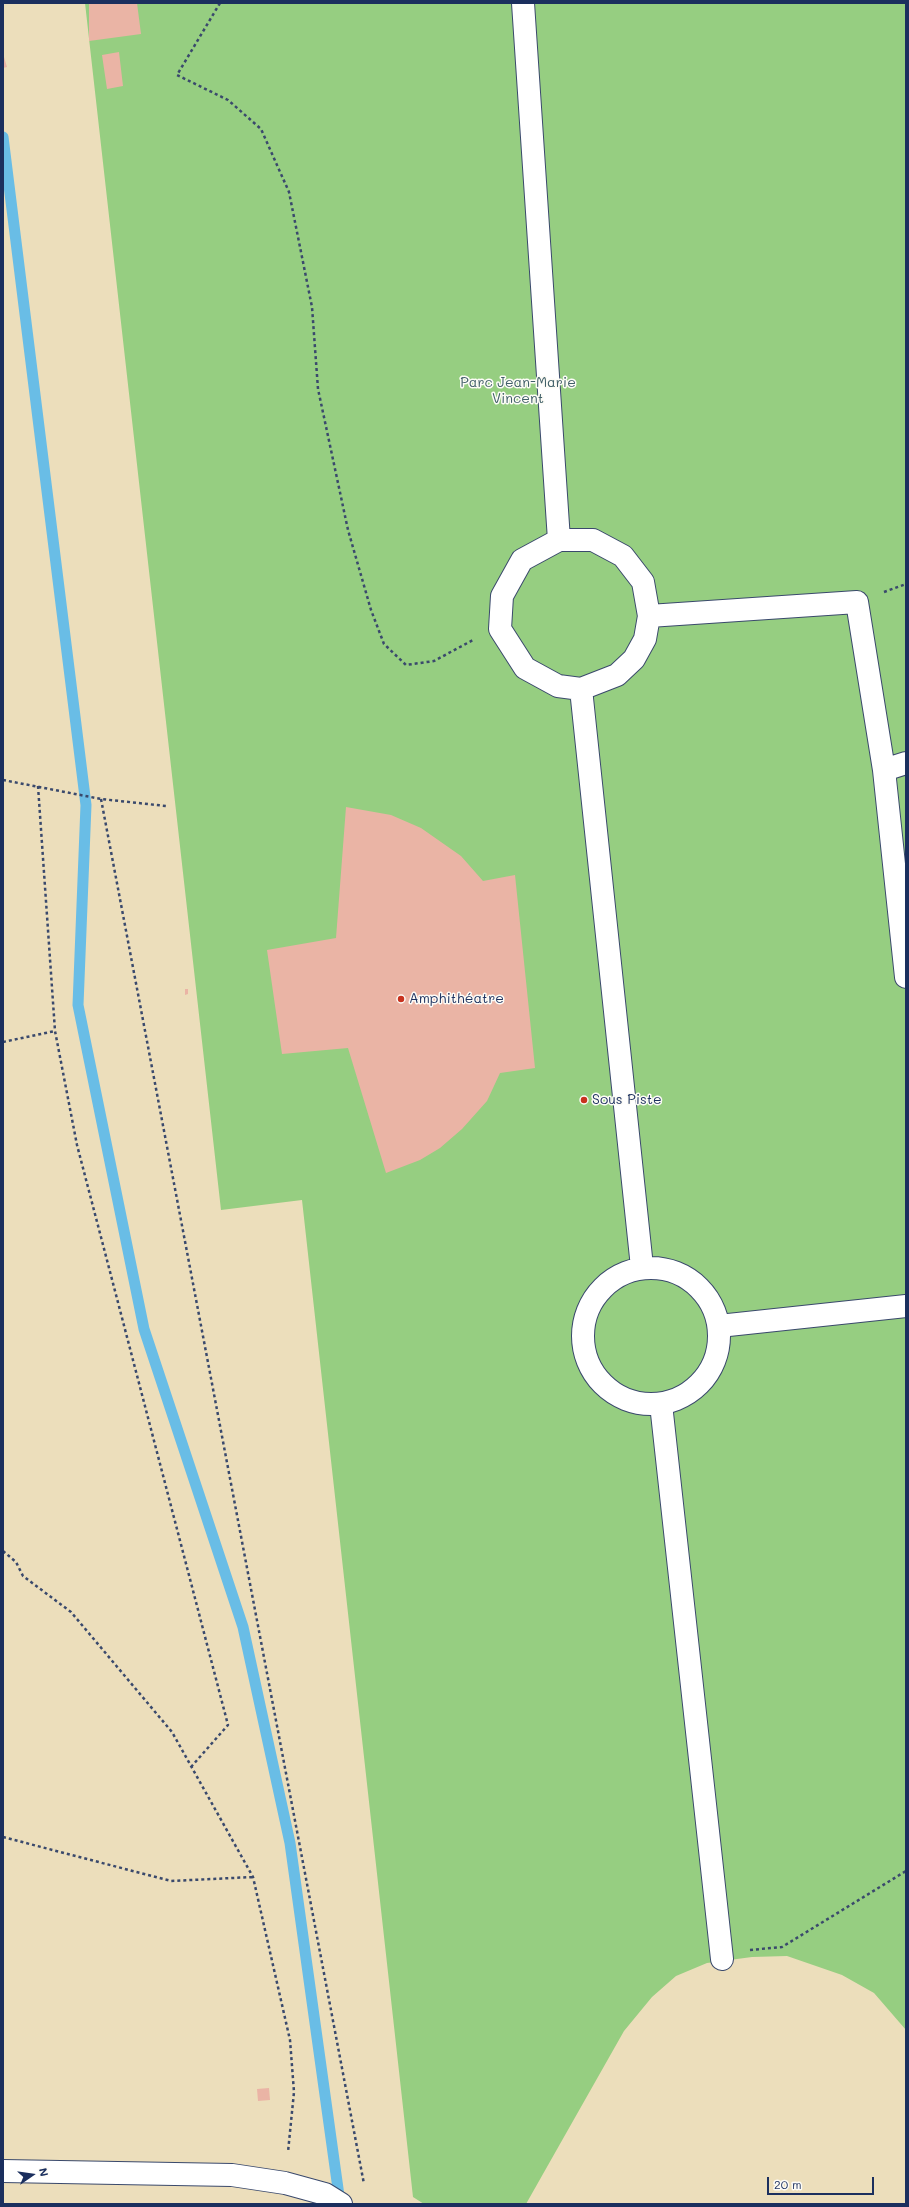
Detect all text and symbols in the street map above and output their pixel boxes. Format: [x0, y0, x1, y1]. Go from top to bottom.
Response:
park label: Parc Jean-Marie Vincent [460, 375, 576, 408]
place label: Amphithéatre [409, 991, 504, 1007]
marker: Amphithéatre [396, 994, 406, 1004]
place label: Sous Piste [592, 1092, 662, 1108]
marker: Sous Piste [579, 1095, 589, 1105]
north arrow [12, 2155, 52, 2195]
text: N [36, 2166, 52, 2178]
scale bar [769, 2169, 876, 2195]
text: 20 m [774, 2176, 802, 2192]

